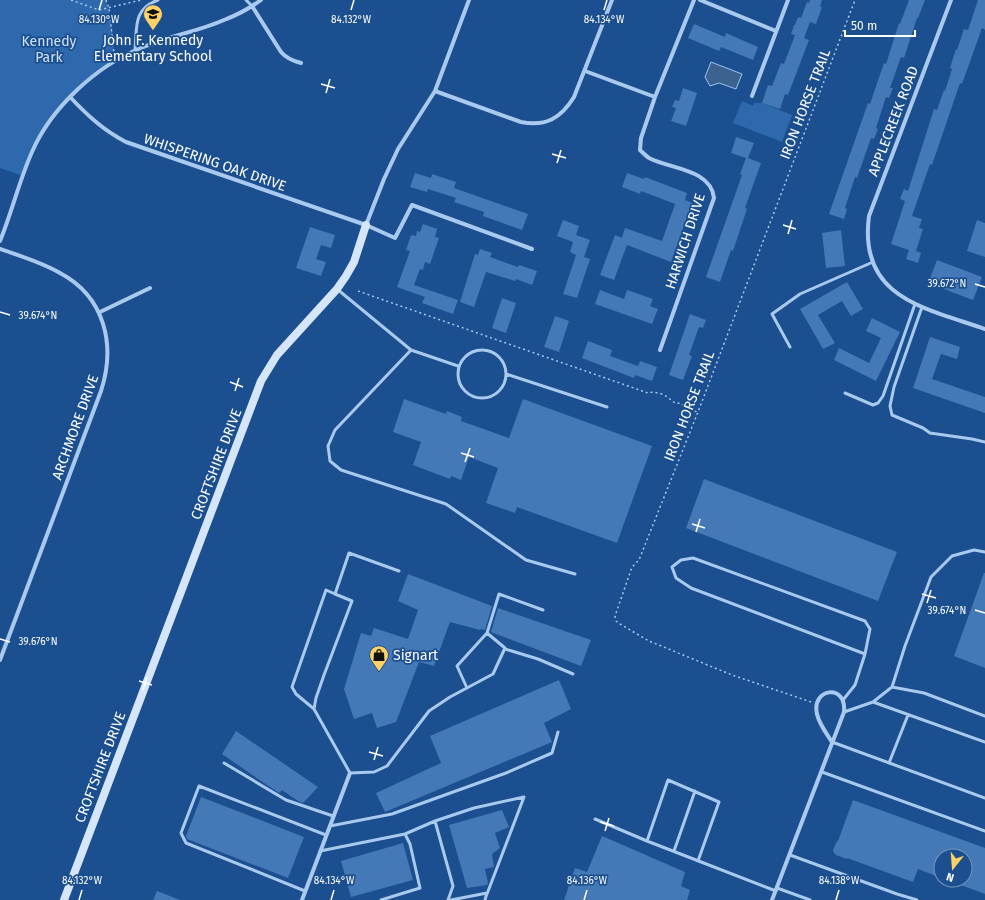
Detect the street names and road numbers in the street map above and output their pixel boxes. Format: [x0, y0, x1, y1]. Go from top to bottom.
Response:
street label: IRON HORSE TRAIL [777, 47, 834, 162]
street label: APPLECREEK ROAD [865, 64, 922, 179]
street label: WHISPERING OAK DRIVE [141, 130, 288, 195]
street label: HARWICH DRIVE [662, 191, 709, 291]
street label: IRON HORSE TRAIL [661, 349, 718, 464]
street label: ARCHMORE DRIVE [49, 372, 102, 482]
street label: CROFTSHIRE DRIVE [187, 406, 245, 522]
street label: CROFTSHIRE DRIVE [71, 709, 129, 825]

